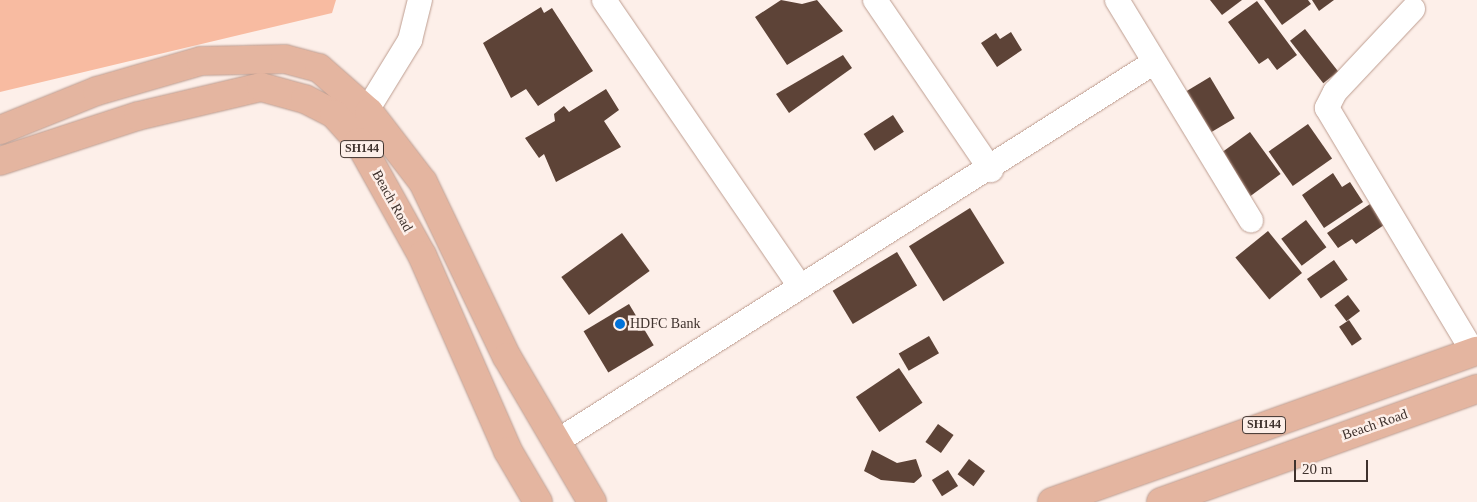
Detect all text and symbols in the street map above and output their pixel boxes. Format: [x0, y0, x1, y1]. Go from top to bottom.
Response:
road number: SH144 [340, 140, 384, 158]
street label: Beach Road [368, 167, 416, 235]
place label: HDFC Bank [630, 316, 700, 332]
marker: HDFC Bank [614, 318, 626, 330]
street label: Beach Road [1340, 406, 1410, 444]
road number: SH144 [1242, 416, 1286, 434]
scale bar [1297, 450, 1371, 482]
text: 20 m [1302, 461, 1332, 477]

